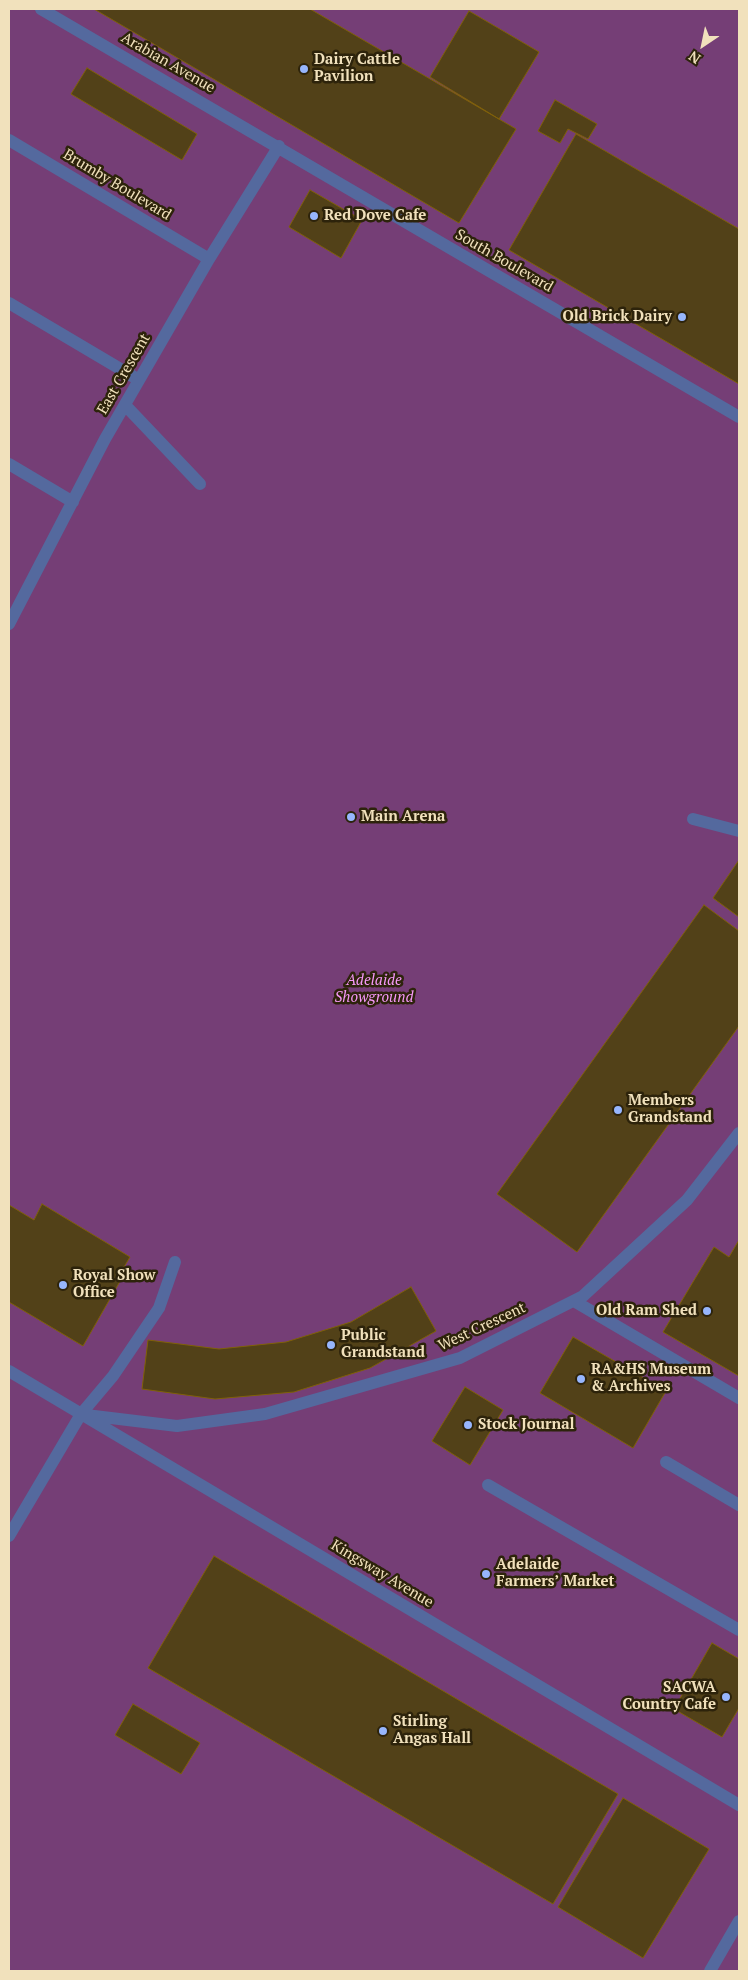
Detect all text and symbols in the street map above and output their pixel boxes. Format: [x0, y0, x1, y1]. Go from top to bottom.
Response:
north arrow [678, 20, 728, 70]
street label: Arabian Avenue [118, 29, 218, 97]
text: N [685, 47, 704, 69]
place label: Dairy Cattle Pavilion [314, 51, 400, 86]
marker: Dairy Cattle Pavilion [298, 63, 310, 75]
street label: Brumby Boulevard [60, 146, 174, 224]
place label: Red Dove Cafe [324, 207, 426, 225]
marker: Red Dove Cafe [308, 210, 320, 222]
street label: South Boulevard [452, 226, 556, 296]
place label: Old Brick Dairy [563, 308, 672, 326]
marker: Old Brick Dairy [676, 311, 688, 323]
street label: East Crescent [94, 330, 154, 418]
place label: Main Arena [361, 808, 445, 826]
marker: Main Arena [345, 811, 357, 823]
park label: Adelaide Showground [334, 972, 414, 1007]
place label: Members Grandstand [628, 1092, 712, 1127]
marker: Members Grandstand [612, 1104, 624, 1116]
place label: Royal Show Office [73, 1267, 156, 1302]
marker: Royal Show Office [57, 1279, 69, 1291]
street label: West Crescent [435, 1299, 529, 1355]
place label: Old Ram Shed [596, 1302, 697, 1320]
marker: Old Ram Shed [701, 1305, 713, 1317]
place label: Public Grandstand [341, 1327, 425, 1362]
marker: Public Grandstand [325, 1339, 337, 1351]
place label: RA&HS Museum & Archives [591, 1361, 711, 1396]
marker: RA&HS Museum & Archives [575, 1373, 587, 1385]
place label: Stock Journal [478, 1416, 574, 1434]
marker: Stock Journal [462, 1419, 474, 1431]
street label: Kingsway Avenue [328, 1536, 436, 1612]
place label: Adelaide Farmers’ Market [496, 1556, 615, 1591]
marker: Adelaide Farmers’ Market [480, 1568, 492, 1580]
place label: SACWA Country Cafe [623, 1679, 716, 1714]
marker: SACWA Country Cafe [720, 1691, 732, 1703]
place label: Stirling Angas Hall [393, 1713, 471, 1748]
marker: Stirling Angas Hall [377, 1725, 389, 1737]

